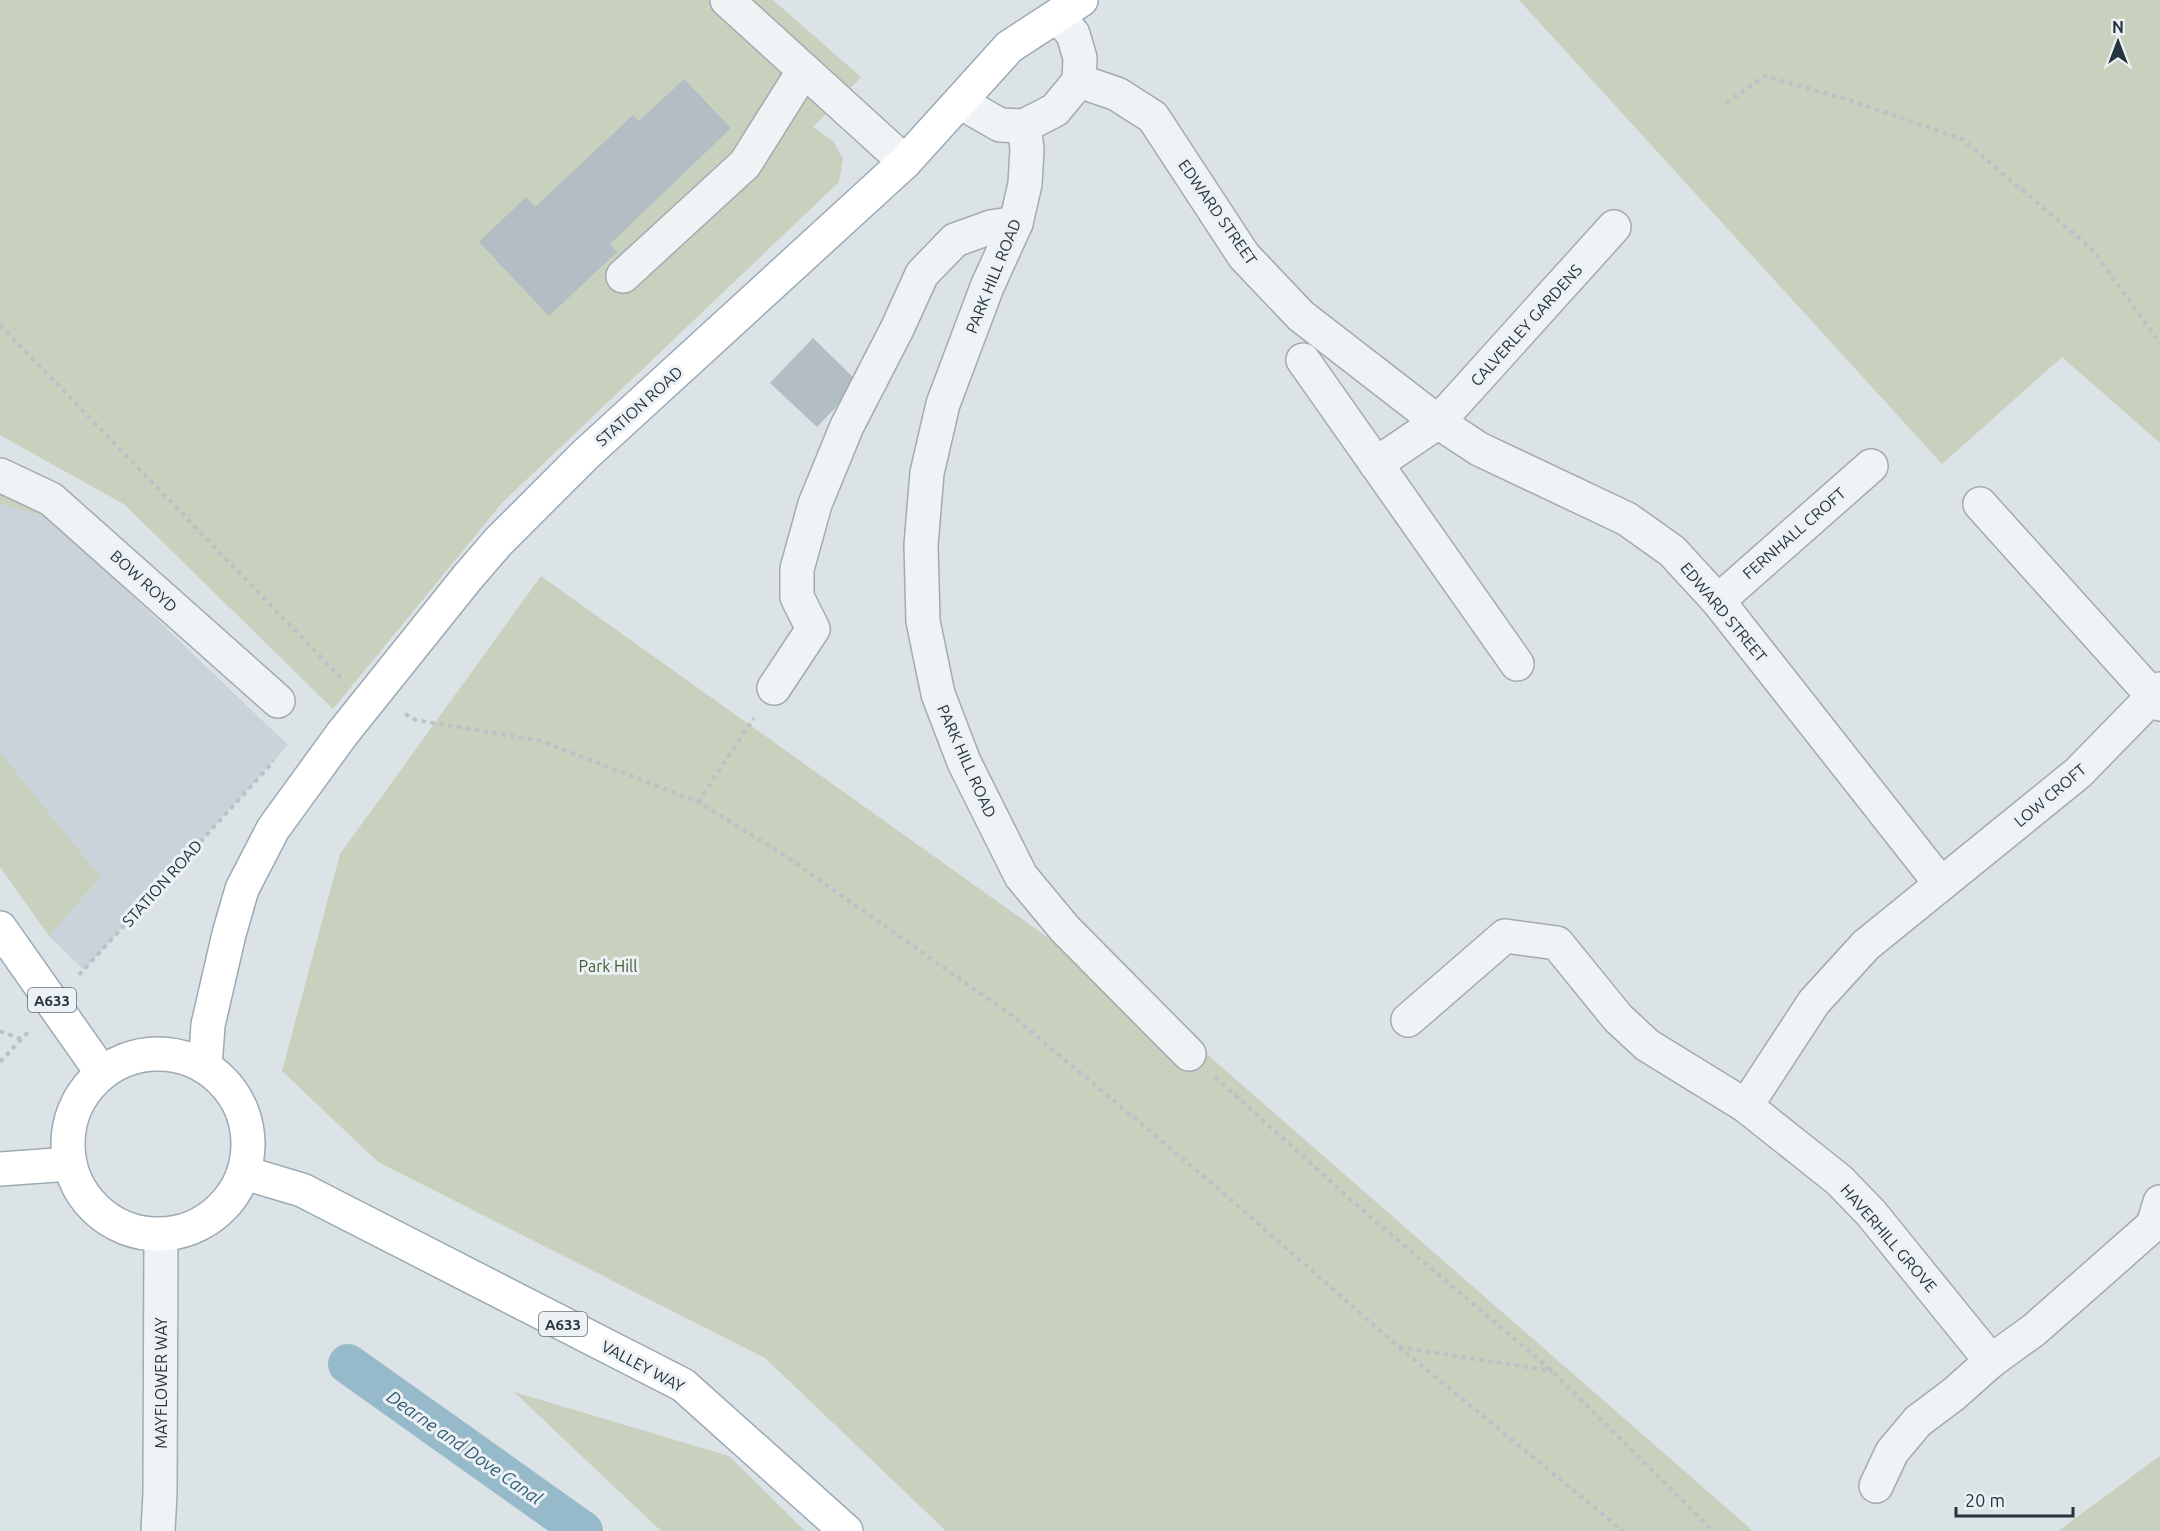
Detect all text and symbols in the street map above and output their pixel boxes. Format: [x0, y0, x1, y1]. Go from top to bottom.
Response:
north arrow [2088, 12, 2148, 72]
text: N [2112, 18, 2124, 36]
street label: EDWARD STREET [1175, 156, 1261, 268]
street label: PARK HILL ROAD [962, 216, 1024, 336]
street label: CALVERLEY GARDENS [1467, 260, 1585, 390]
street label: STATION ROAD [592, 362, 686, 450]
street label: FERNHALL CROFT [1739, 483, 1849, 582]
street label: BOW ROYD [107, 546, 181, 616]
street label: EDWARD STREET [1677, 559, 1771, 665]
street label: PARK HILL ROAD [934, 702, 1000, 820]
street label: LOW CROFT [2010, 760, 2090, 830]
street label: STATION ROAD [118, 836, 206, 930]
park label: Park Hill [579, 957, 637, 975]
road number: A633 [28, 988, 76, 1012]
street label: HAVERHILL GROVE [1837, 1180, 1941, 1296]
road number: A633 [539, 1312, 587, 1336]
street label: MAYFLOWER WAY [152, 1317, 170, 1449]
street label: VALLEY WAY [599, 1337, 688, 1396]
water label: Dearne and Dove Canal [384, 1386, 546, 1508]
scale bar [1956, 1480, 2073, 1518]
text: 20 m [1965, 1490, 2005, 1510]

